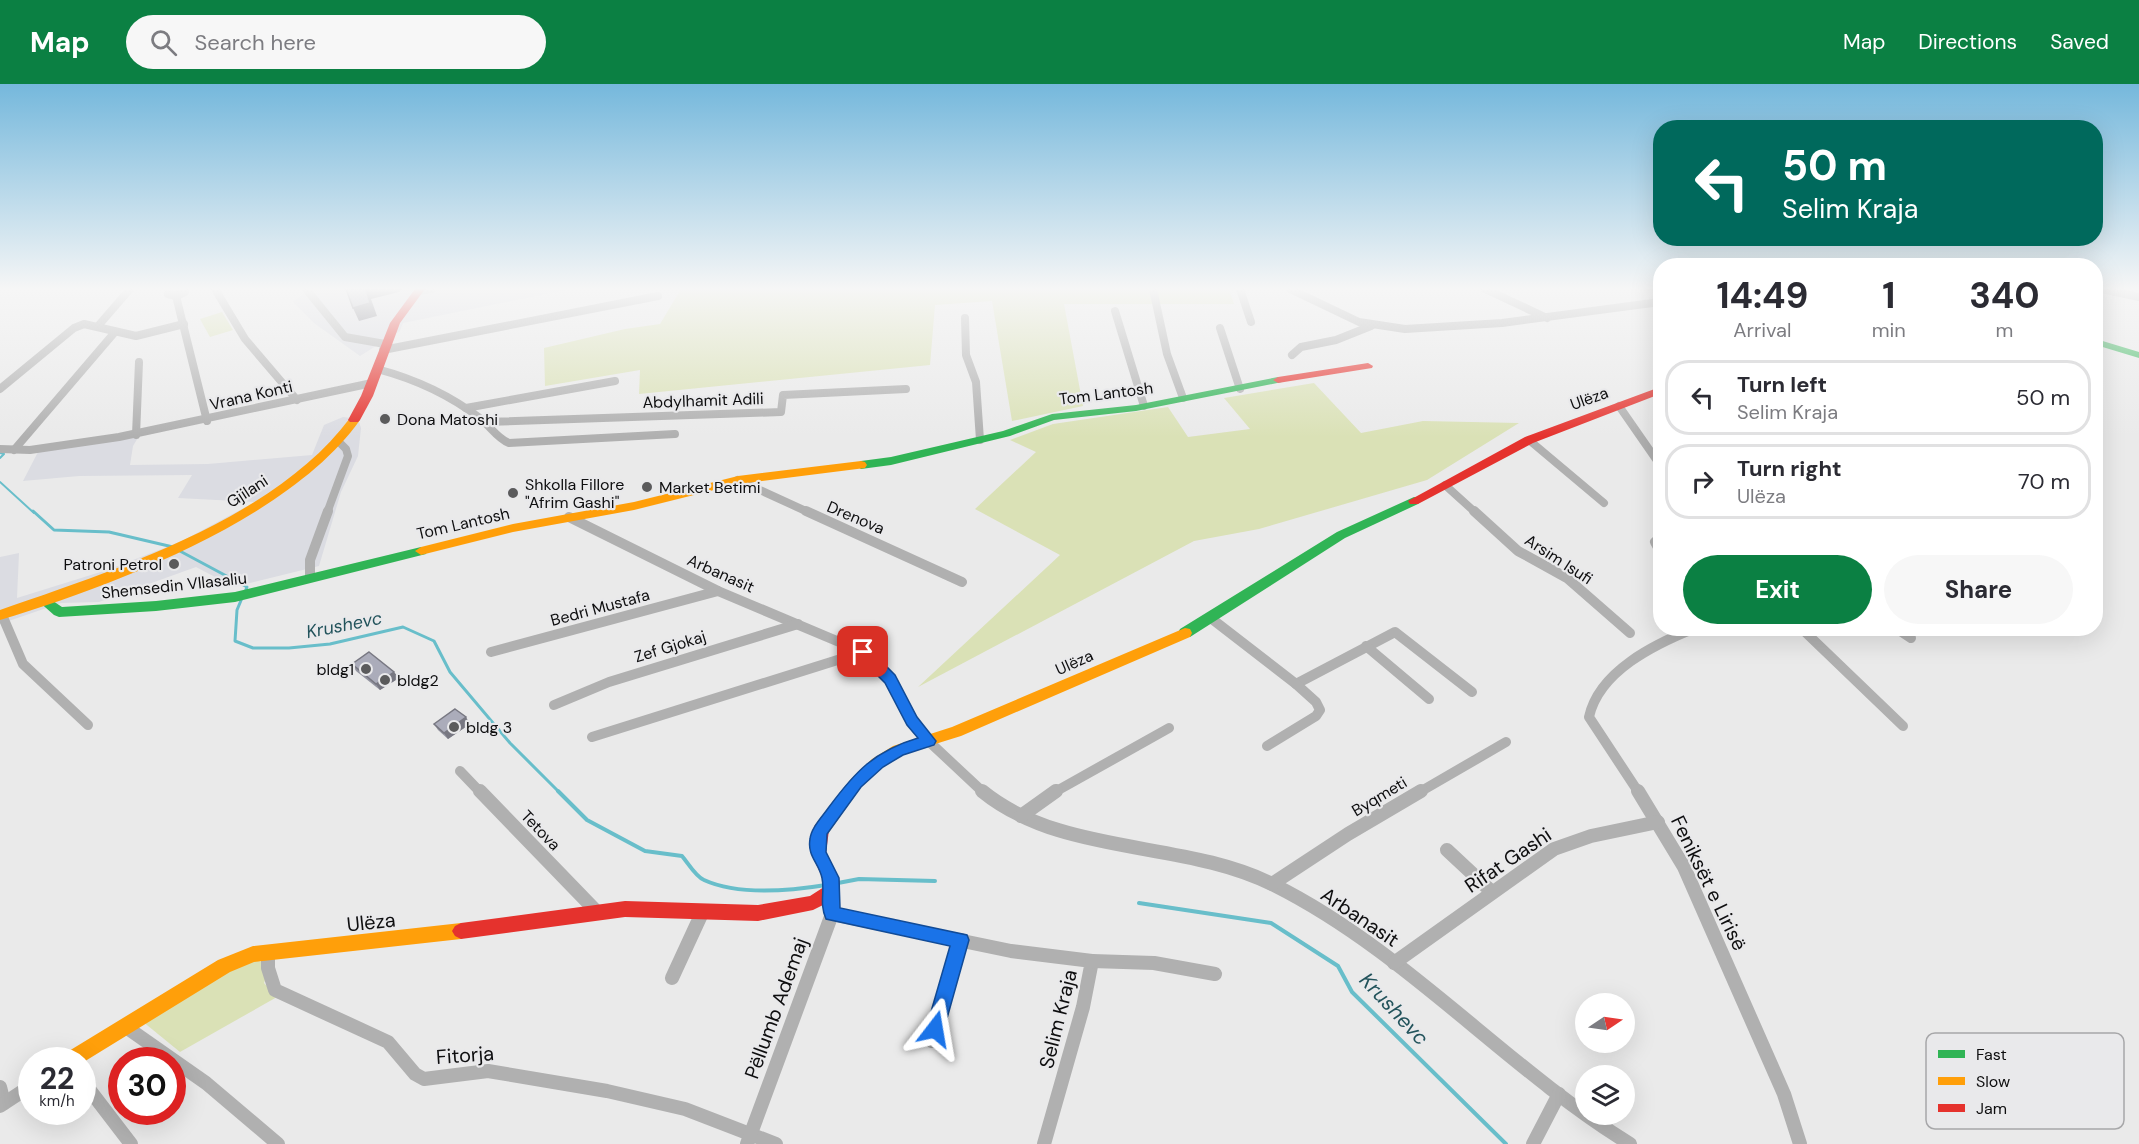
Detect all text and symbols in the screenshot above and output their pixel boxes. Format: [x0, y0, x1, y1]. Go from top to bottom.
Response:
search box [126, 15, 546, 69]
text: Map [30, 24, 90, 61]
icon: search [147, 26, 180, 59]
text: Search here [195, 28, 316, 57]
text: Map [1843, 28, 1885, 56]
text: Directions [1918, 28, 2017, 56]
text: Saved [2050, 28, 2109, 56]
text: 50 m [1782, 138, 1887, 193]
icon: left [1683, 144, 1761, 222]
text: Selim Kraja [1782, 191, 1918, 226]
text: 14:49 [1716, 272, 1808, 319]
text: 1 [1882, 272, 1895, 319]
text: 340 [1969, 272, 2040, 319]
text: Arrival [1733, 317, 1791, 343]
text: min [1872, 317, 1906, 343]
text: m [1995, 317, 2013, 343]
text: Turn left [1737, 370, 1827, 399]
street label: Vrana Konti [208, 376, 295, 415]
street label: Tom Lantosh [1058, 377, 1154, 410]
icon: left [1686, 381, 1719, 414]
street label: Ulëza [1567, 382, 1611, 415]
text: 50 m [2016, 383, 2070, 412]
street label: Abdylhamit Adili [642, 388, 764, 413]
text: Selim Kraja [1737, 399, 1838, 425]
place label: Dona Matoshi [397, 409, 498, 430]
marker: Dona Matoshi [378, 412, 392, 426]
text: Turn right [1737, 454, 1842, 483]
icon: right [1686, 465, 1719, 498]
text: 70 m [2018, 467, 2070, 496]
street label: Gjilani [223, 470, 272, 513]
place label: Shkolla Fillore "Afrim Gashi" [525, 474, 624, 513]
place label: Market Betimi [659, 477, 761, 498]
marker: Market Betimi [640, 480, 654, 494]
text: Ulëza [1737, 483, 1786, 509]
marker: Shkolla Fillore "Afrim Gashi" [506, 486, 520, 500]
street label: Drenova [824, 496, 888, 539]
street label: Tom Lantosh [415, 503, 512, 544]
street label: Arsim Isufi [1521, 530, 1597, 589]
street label: Arbanasit [684, 549, 758, 598]
place label: Patroni Petrol [63, 554, 162, 575]
button: Exit [1683, 555, 1872, 624]
button: Share [1884, 555, 2073, 624]
marker: Patroni Petrol [167, 557, 181, 571]
street label: Shemsedin Vllasaliu [100, 567, 248, 604]
street label: Bedri Mustafa [548, 584, 652, 631]
water label: Krushevc [304, 606, 384, 644]
street label: Zef Gjokaj [632, 626, 708, 667]
pin [837, 626, 888, 677]
icon: arrive [846, 635, 879, 668]
street label: Ulëza [1052, 645, 1096, 680]
place label: bldg1 [316, 659, 354, 680]
marker: bldg1 [359, 662, 373, 676]
place label: bldg2 [397, 670, 439, 691]
marker: bldg2 [378, 673, 392, 687]
place label: bldg 3 [466, 717, 512, 738]
marker: bldg 3 [447, 720, 461, 734]
street label: Byqmeti [1348, 772, 1411, 821]
street label: Tetova [516, 806, 565, 855]
street label: Feniksët e Lirisë [1665, 811, 1753, 955]
street label: Rifat Gashi [1460, 821, 1556, 899]
street label: Arbanasit [1316, 881, 1404, 953]
street label: Ulëza [345, 907, 397, 937]
street label: Pëllumb Ademaj [738, 934, 814, 1082]
street label: Selim Kraja [1033, 967, 1083, 1071]
water label: Krushevc [1353, 967, 1435, 1051]
north arrow [1575, 993, 1635, 1053]
map controls [1575, 993, 1635, 1125]
position arrow [903, 997, 967, 1061]
legend [1926, 1033, 2124, 1129]
street label: Fitorja [435, 1040, 495, 1070]
text: Fast [1976, 1044, 2007, 1065]
speed limit sign: 30 [108, 1047, 186, 1125]
text: 22 [40, 1059, 74, 1098]
button: layers [1575, 1065, 1635, 1125]
text: Slow [1976, 1071, 2010, 1092]
text: km/h [39, 1091, 75, 1111]
text: Jam [1976, 1098, 2007, 1119]

